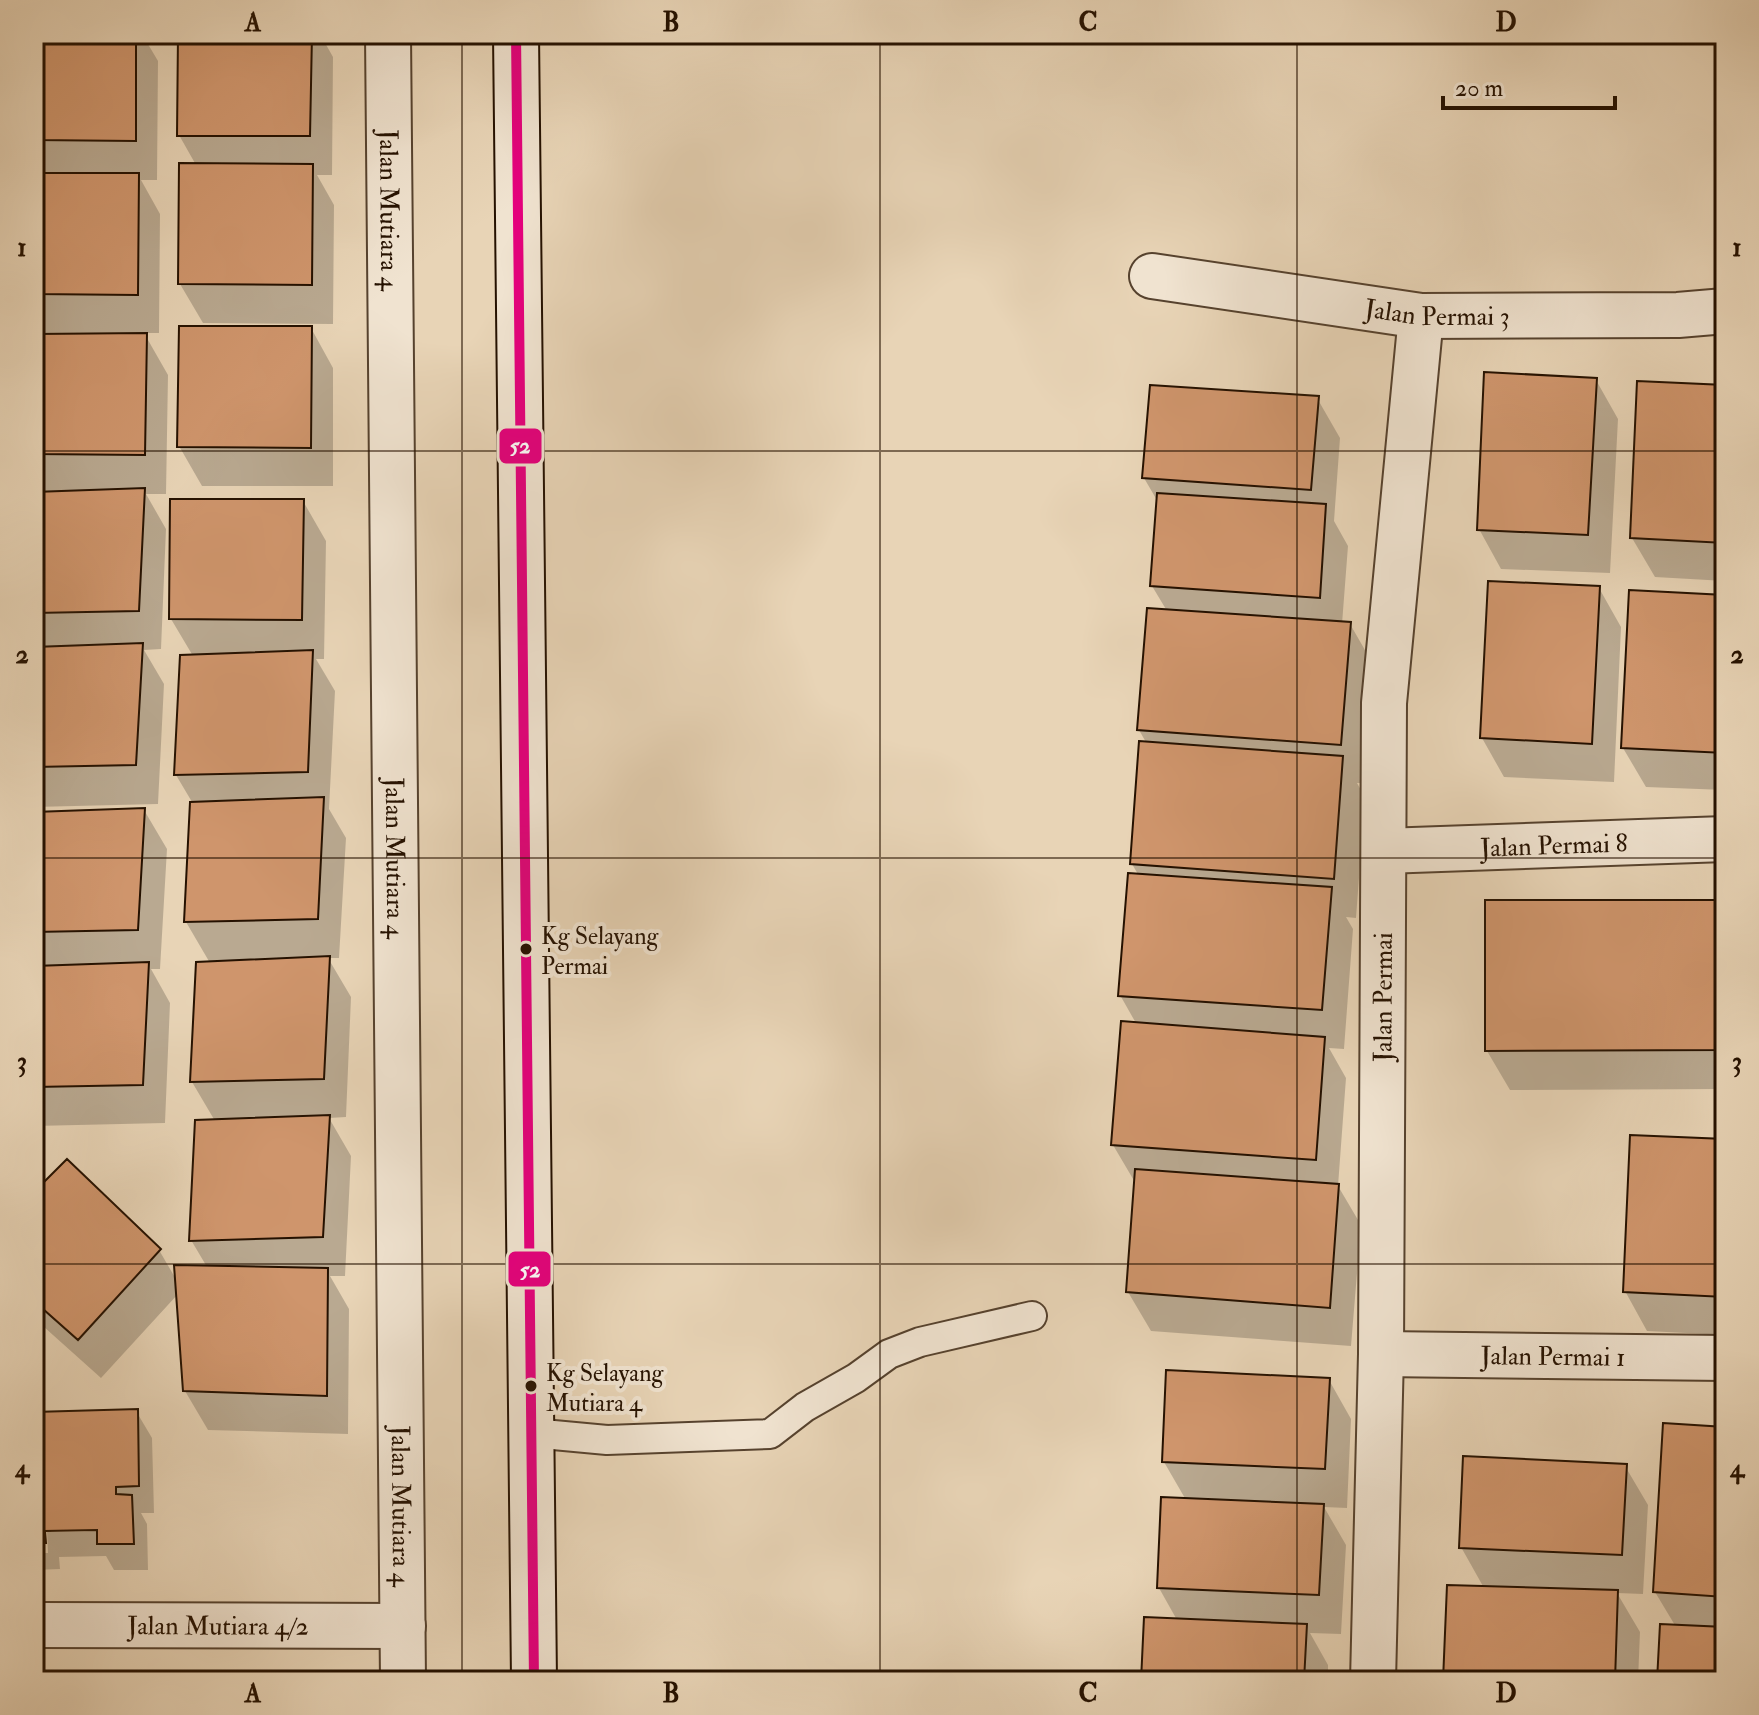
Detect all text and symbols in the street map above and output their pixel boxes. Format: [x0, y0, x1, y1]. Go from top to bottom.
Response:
text: A [244, 7, 262, 39]
text: B [662, 7, 680, 39]
text: C [1078, 7, 1098, 39]
text: D [1495, 7, 1517, 39]
scale bar [1443, 60, 1615, 110]
text: 20 m [1455, 73, 1504, 104]
street label: Jalan Mutiara 4 [372, 128, 405, 292]
text: 1 [17, 232, 27, 264]
text: 1 [1732, 232, 1742, 264]
street label: Jalan Permai 3 [1362, 293, 1510, 333]
line badge: 52 [498, 427, 543, 465]
text: 52 [510, 432, 530, 460]
text: 2 [15, 639, 29, 671]
text: 2 [1730, 639, 1744, 671]
street label: Jalan Mutiara 4 [378, 776, 411, 940]
street label: Jalan Permai 8 [1479, 827, 1628, 865]
place label: Kg Selayang Permai [541, 921, 660, 982]
street label: Jalan Permai [1367, 932, 1400, 1063]
marker: Kg Selayang Permai [518, 941, 534, 957]
text: 3 [17, 1046, 27, 1078]
text: 3 [1732, 1046, 1742, 1078]
line badge: 52 [507, 1250, 552, 1288]
text: 52 [520, 1256, 540, 1284]
street label: Jalan Permai 1 [1479, 1340, 1625, 1374]
place label: Kg Selayang Mutiara 4 [546, 1358, 665, 1419]
marker: Kg Selayang Mutiara 4 [523, 1378, 539, 1394]
street label: Jalan Mutiara 4 [384, 1424, 417, 1588]
text: 4 [14, 1453, 31, 1485]
text: 4 [1729, 1453, 1746, 1485]
street label: Jalan Mutiara 4/2 [126, 1610, 309, 1643]
text: A [244, 1678, 262, 1710]
text: B [662, 1678, 680, 1710]
text: C [1078, 1678, 1098, 1710]
text: D [1495, 1678, 1517, 1710]

